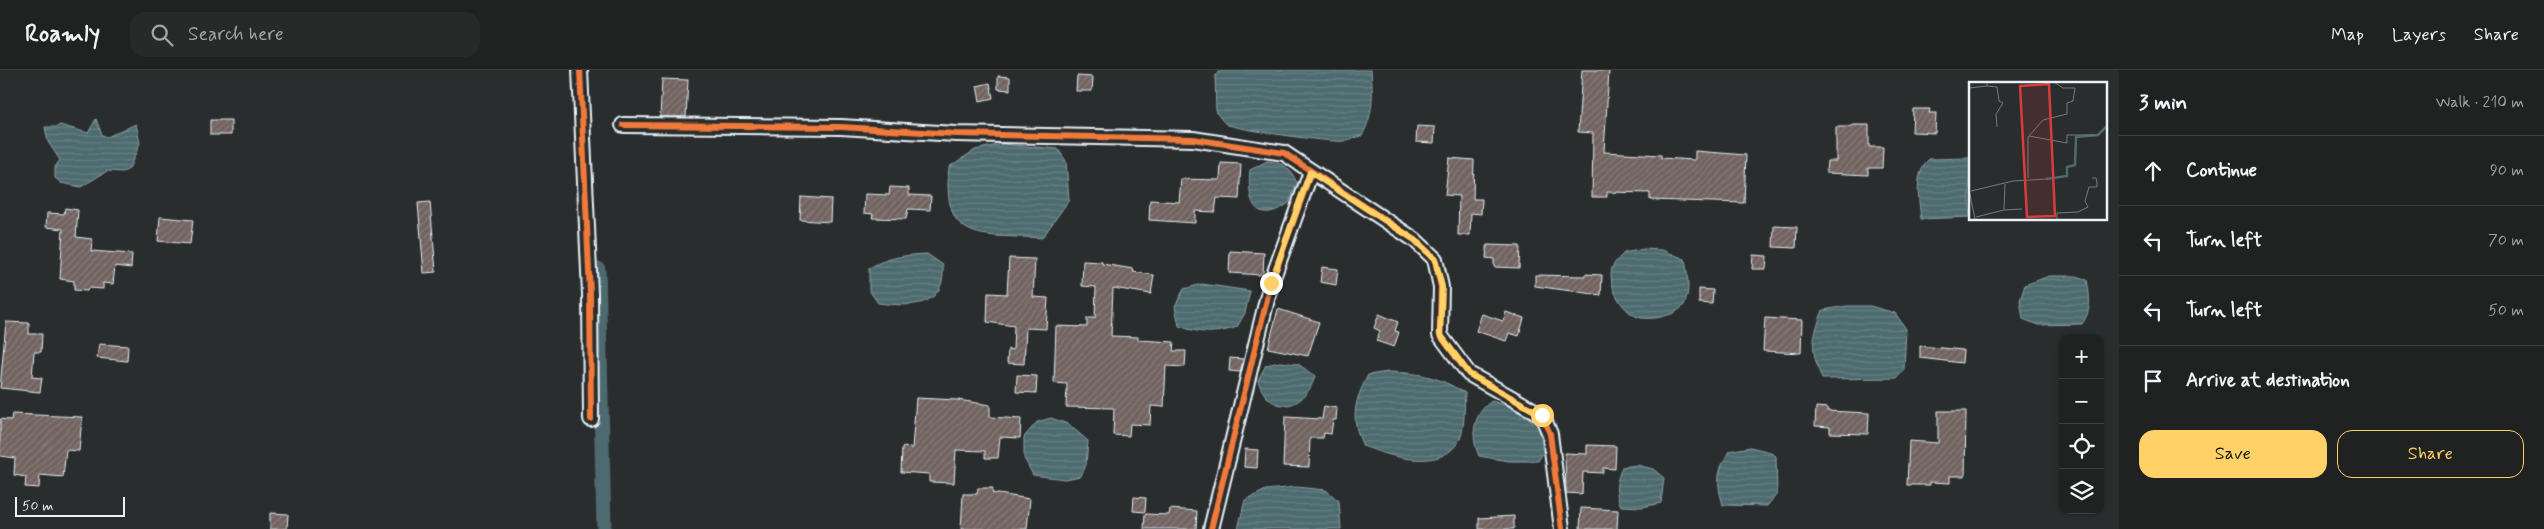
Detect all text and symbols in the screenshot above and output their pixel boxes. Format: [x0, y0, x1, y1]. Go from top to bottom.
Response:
search box [130, 12, 480, 57]
text: Roamly [25, 19, 100, 50]
icon: search [148, 21, 176, 49]
text: Search here [188, 22, 284, 47]
text: Map [2331, 23, 2364, 47]
text: Layers [2392, 23, 2446, 47]
text: Share [2474, 23, 2519, 47]
inset map [1969, 82, 2106, 220]
text: 3 min [2139, 89, 2187, 117]
text: Walk · 210 m [2436, 92, 2524, 113]
icon: ahead [2139, 157, 2167, 185]
text: Continue [2186, 158, 2257, 183]
text: 90 m [2490, 160, 2524, 181]
icon: left [2139, 227, 2167, 255]
text: Turn left [2186, 228, 2262, 253]
text: 70 m [2488, 230, 2524, 251]
route end [1260, 272, 1283, 295]
icon: left [2139, 297, 2167, 325]
text: Turn left [2186, 298, 2262, 323]
text: 50 m [2488, 300, 2524, 321]
map controls [2059, 334, 2104, 514]
button: + [2059, 334, 2104, 379]
icon: arrive [2139, 367, 2167, 395]
text: Arrive at destination [2186, 368, 2350, 393]
button: − [2059, 379, 2104, 424]
route start [1531, 404, 1554, 427]
button: locate [2059, 424, 2104, 469]
button: Save [2139, 430, 2327, 478]
button: Share [2337, 430, 2524, 478]
button: layers [2059, 469, 2104, 514]
scale bar [15, 494, 125, 517]
text: 50 m [22, 497, 53, 515]

